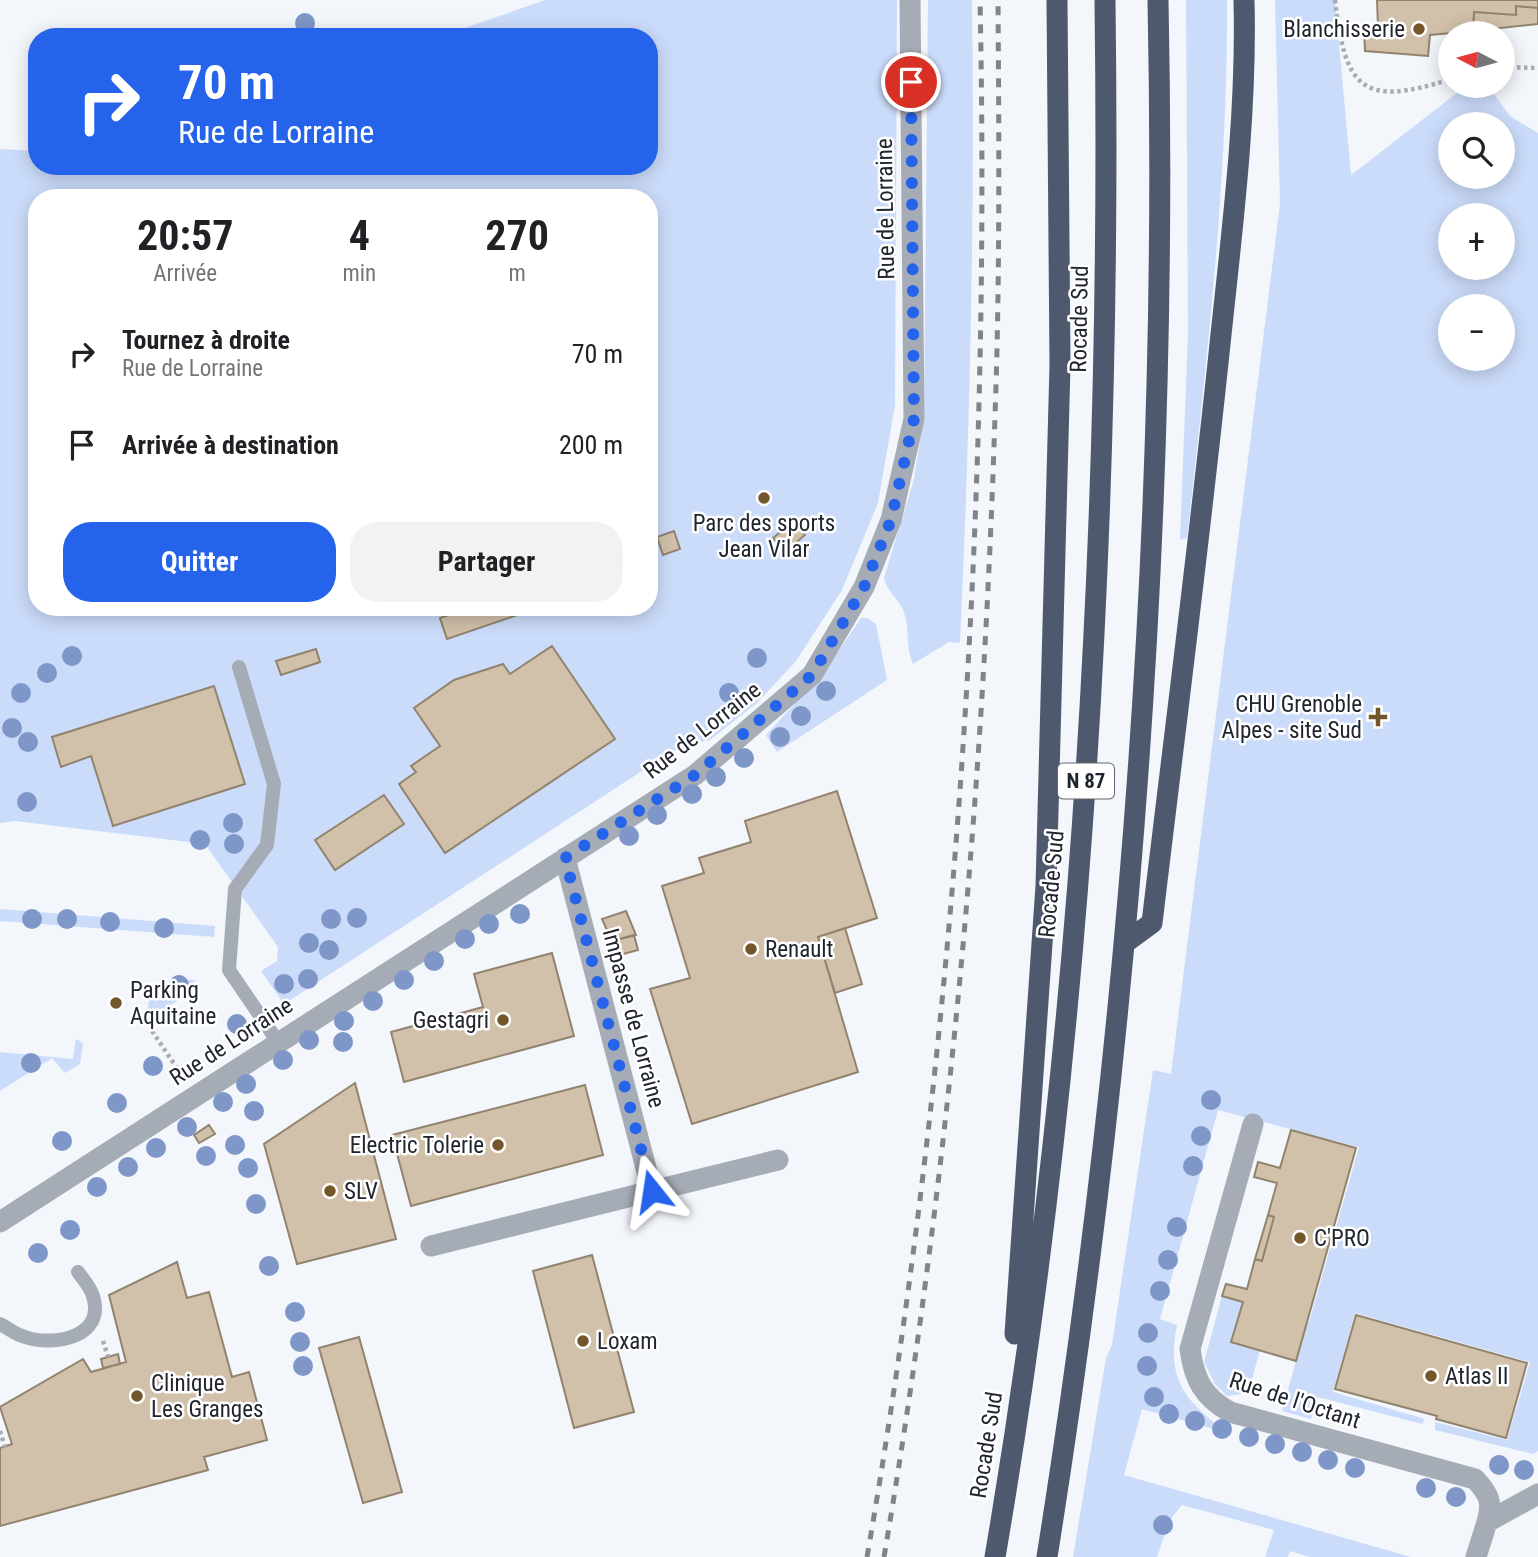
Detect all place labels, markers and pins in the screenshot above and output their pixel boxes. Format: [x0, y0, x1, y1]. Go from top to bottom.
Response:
place label: Blanchisserie [1283, 16, 1405, 43]
marker: Blanchisserie [1411, 21, 1427, 37]
pin [881, 52, 941, 112]
marker: Parc des sports Jean Vilar [756, 490, 772, 506]
place label: Parc des sports Jean Vilar [693, 510, 835, 563]
place label: CHU Grenoble Alpes - site Sud [1221, 691, 1362, 744]
marker: CHU Grenoble Alpes - site Sud [1368, 707, 1388, 727]
place label: Renault [765, 936, 833, 963]
marker: Renault [743, 941, 759, 957]
place label: Parking Aquitaine [130, 977, 216, 1030]
marker: Parking Aquitaine [108, 995, 124, 1011]
place label: Gestagri [413, 1007, 489, 1034]
marker: Gestagri [495, 1012, 511, 1028]
place label: Electric Tolerie [350, 1132, 484, 1159]
marker: Electric Tolerie [490, 1137, 506, 1153]
place label: SLV [344, 1178, 378, 1205]
marker: SLV [322, 1183, 338, 1199]
place label: C'PRO [1314, 1225, 1370, 1252]
marker: C'PRO [1292, 1230, 1308, 1246]
place label: Loxam [597, 1328, 658, 1355]
marker: Loxam [575, 1333, 591, 1349]
place label: Atlas II [1445, 1363, 1508, 1390]
marker: Atlas II [1423, 1368, 1439, 1384]
place label: Clinique Les Granges [151, 1370, 263, 1423]
marker: Clinique Les Granges [129, 1388, 145, 1404]

